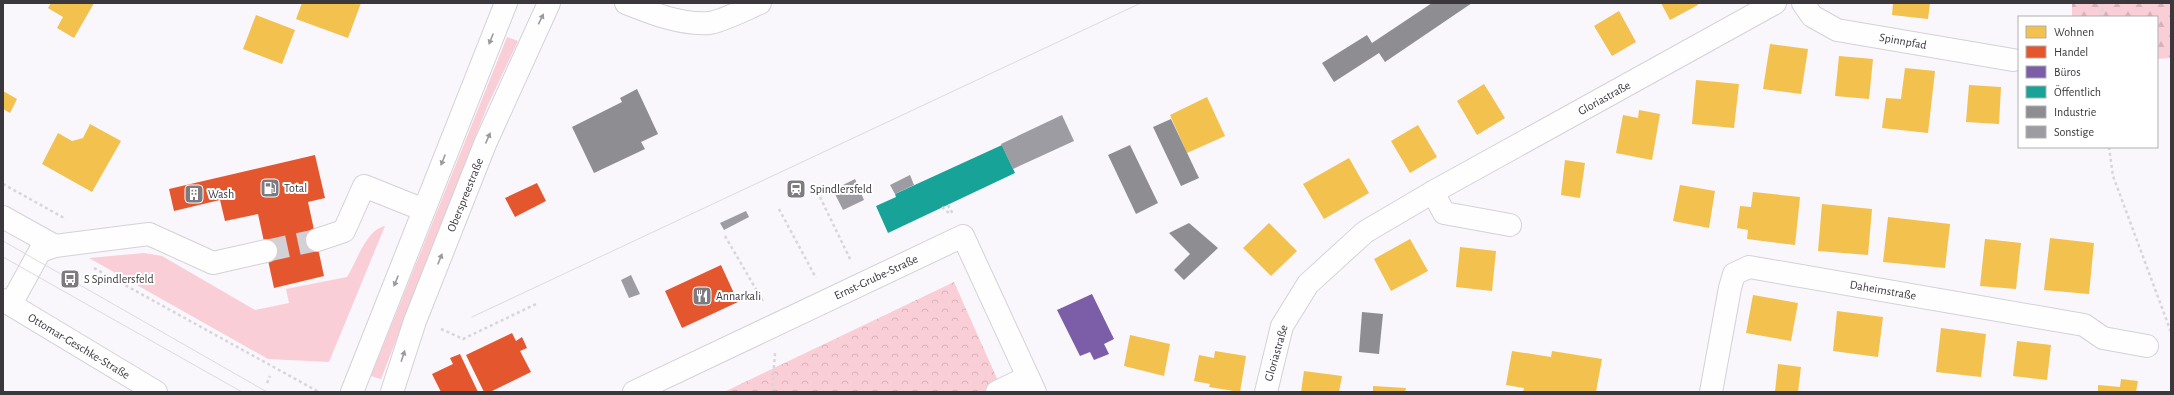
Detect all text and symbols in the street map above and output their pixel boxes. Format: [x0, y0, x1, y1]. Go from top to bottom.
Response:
one-way arrow [538, 14, 544, 25]
legend [2018, 16, 2158, 148]
text: Wohnen [2054, 26, 2094, 38]
street label: Spinnpfad [1878, 31, 1928, 51]
one-way arrow [488, 34, 494, 46]
text: Handel [2054, 46, 2088, 58]
text: Büros [2054, 66, 2081, 78]
street label: Gloriastraße [1576, 79, 1632, 117]
text: Öffentlich [2054, 85, 2101, 98]
text: Industrie [2054, 106, 2096, 118]
text: Sonstige [2054, 126, 2094, 138]
one-way arrow [485, 132, 491, 144]
one-way arrow [440, 155, 446, 167]
street label: Oberspreestraße [445, 156, 485, 234]
fuel station icon: Total [259, 177, 281, 199]
station icon: Spindlersfeld [785, 178, 807, 200]
place label: Total [284, 182, 307, 194]
building icon: Wash [183, 183, 205, 205]
place label: Spindlersfeld [810, 183, 872, 195]
place label: Wash [208, 188, 234, 200]
street label: Ernst-Grube-Straße [832, 252, 920, 302]
one-way arrow [437, 253, 443, 264]
bus stop icon: S Spindlersfeld [59, 268, 81, 290]
place label: S Spindlersfeld [84, 273, 154, 285]
one-way arrow [392, 275, 398, 287]
street label: Daheimstraße [1849, 278, 1917, 302]
restaurant icon: Annarkali [691, 285, 713, 307]
place label: Annarkali [716, 290, 761, 302]
street label: Ottomar-Geschke-Straße [26, 311, 132, 381]
street label: Gloriastraße [1262, 324, 1290, 382]
one-way arrow [400, 350, 406, 362]

